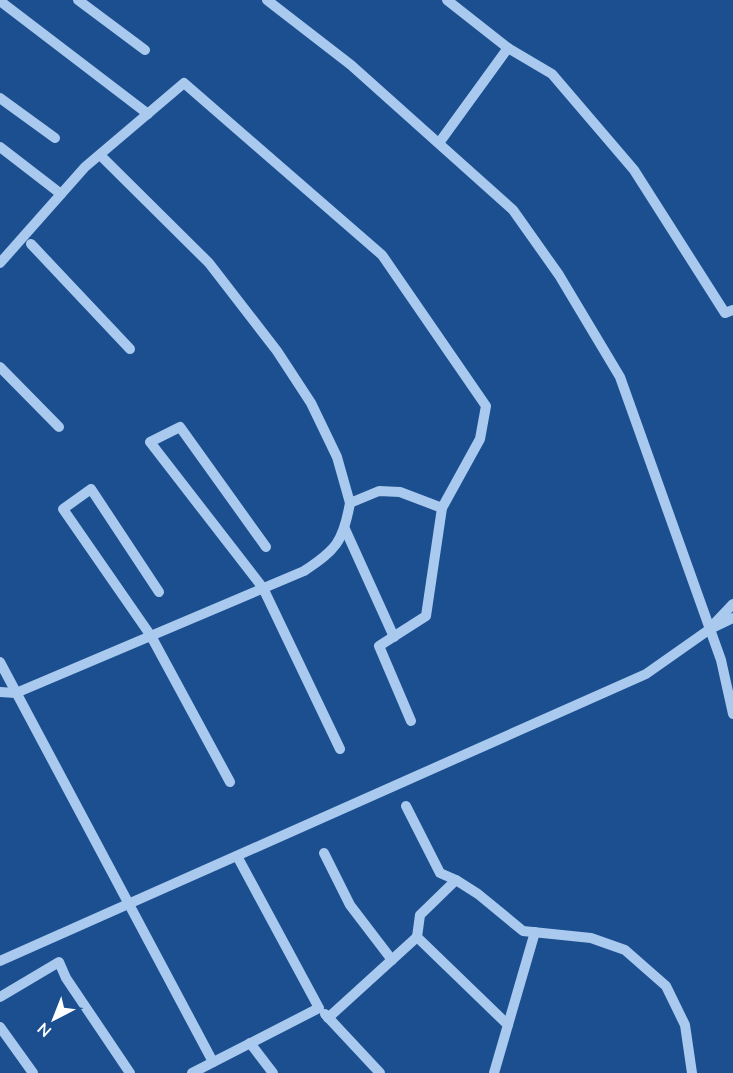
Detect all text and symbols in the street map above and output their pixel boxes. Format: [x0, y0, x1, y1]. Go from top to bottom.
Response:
north arrow [24, 989, 84, 1049]
text: N [33, 1017, 56, 1042]

